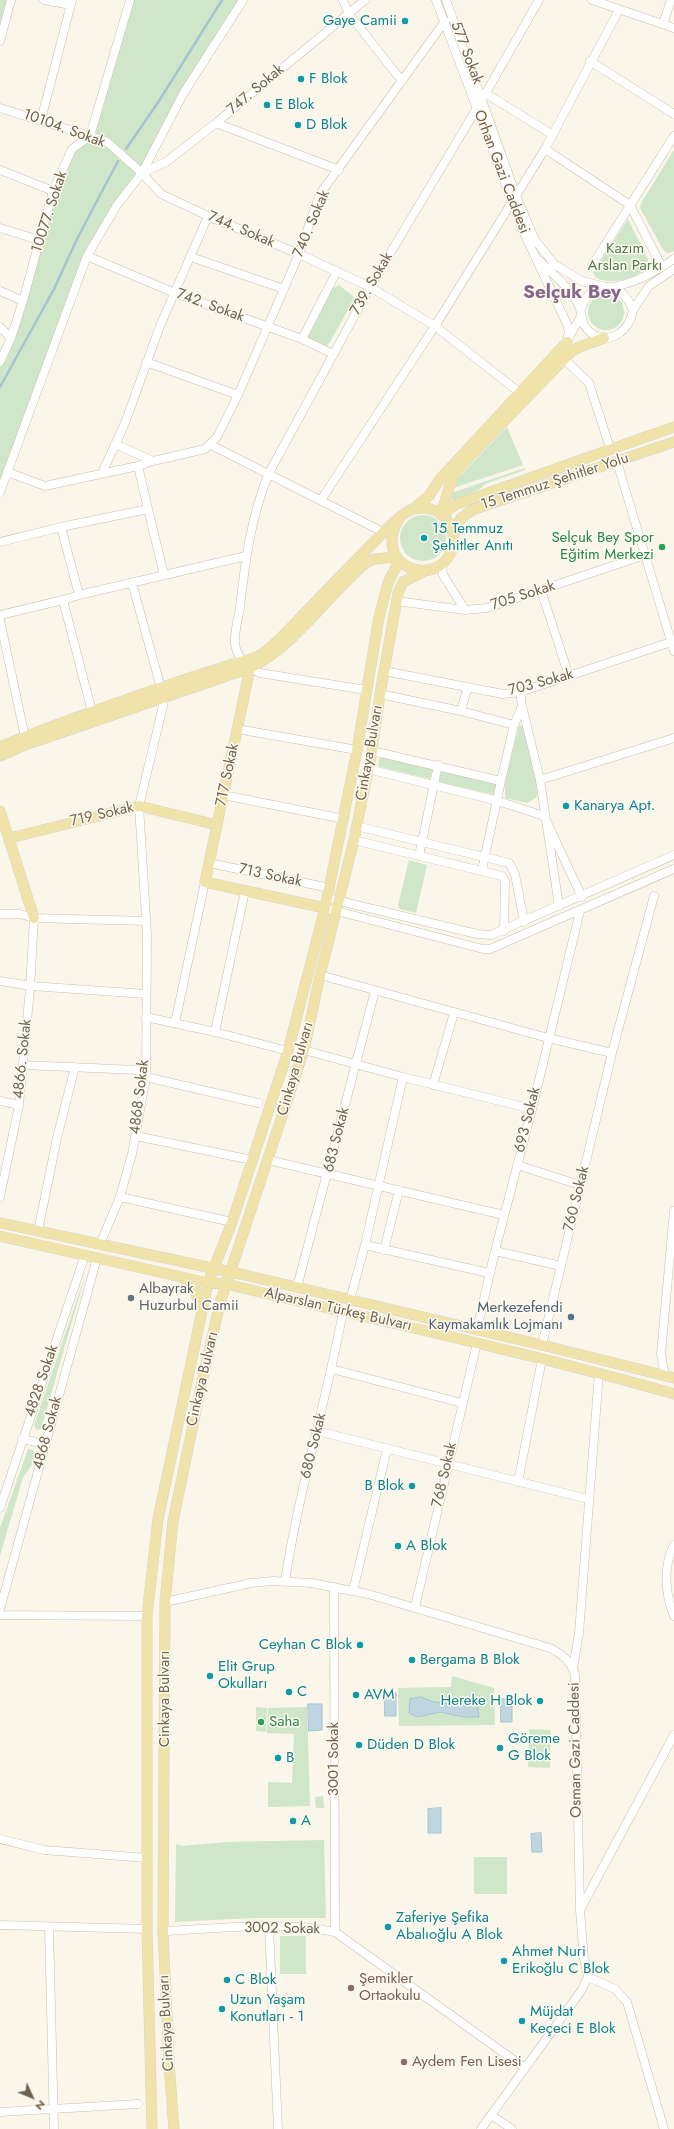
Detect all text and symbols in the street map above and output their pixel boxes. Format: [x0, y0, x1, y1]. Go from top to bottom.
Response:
place label: Gaye Camii [323, 12, 397, 30]
marker: Gaye Camii [400, 16, 410, 26]
street label: 577 Sokak [446, 19, 486, 87]
street label: 747. Sokak [224, 61, 288, 119]
place label: F Blok [309, 70, 348, 88]
marker: F Blok [296, 74, 306, 84]
place label: E Blok [275, 96, 314, 114]
marker: E Blok [262, 100, 272, 110]
street label: 10104. Sokak [20, 106, 108, 152]
street label: Orhan Gazi Caddesi [469, 108, 533, 236]
place label: D Blok [306, 116, 347, 134]
marker: D Blok [293, 120, 303, 130]
street label: 10077. Sokak [28, 169, 72, 255]
street label: 740. Sokak [290, 188, 334, 260]
street label: 744. Sokak [205, 208, 277, 252]
park label: Kazım Arslan Parkı [588, 240, 662, 275]
street label: 739. Sokak [347, 249, 397, 319]
district label: Selçuk Bey [523, 282, 621, 304]
street label: 742. Sokak [174, 285, 246, 327]
street label: 15 Temmuz Şehitler Yolu [479, 450, 631, 514]
place label: 15 Temmuz Şehitler Anıtı [432, 520, 513, 555]
place label: Selçuk Bey Spor Eğitim Merkezi [551, 529, 654, 564]
marker: 15 Temmuz Şehitler Anıtı [419, 533, 429, 543]
marker: Selçuk Bey Spor Eğitim Merkezi [657, 542, 667, 552]
street label: 705 Sokak [489, 577, 557, 615]
street label: 703 Sokak [507, 666, 575, 700]
street label: Cinkaya Bulvarı [353, 704, 387, 802]
street label: 717 Sokak [213, 742, 243, 808]
place label: Kanarya Apt. [574, 797, 655, 815]
street label: 719 Sokak [69, 799, 135, 831]
marker: Kanarya Apt. [561, 801, 571, 811]
street label: 713 Sokak [237, 861, 303, 891]
street label: 4866. Sokak [10, 1018, 36, 1100]
street label: Cinkaya Bulvarı [274, 1020, 318, 1118]
street label: 4868 Sokak [126, 1059, 154, 1135]
street label: 693 Sokak [511, 1085, 545, 1155]
street label: 683 Sokak [320, 1106, 354, 1174]
street label: 760 Sokak [560, 1164, 594, 1234]
place label: Albayrak Huzurbul Camii [139, 1280, 239, 1315]
street label: Alparslan Türkeş Bulvarı [263, 1284, 413, 1336]
marker: Albayrak Huzurbul Camii [126, 1293, 136, 1303]
place label: Merkezefendi Kaymakamlık Lojmanı [429, 1299, 563, 1334]
marker: Merkezefendi Kaymakamlık Lojmanı [566, 1312, 576, 1322]
street label: Cinkaya Bulvarı [183, 1330, 223, 1428]
street label: 4828 Sokak [21, 1343, 63, 1419]
street label: 4868 Sokak [30, 1394, 66, 1472]
street label: 680 Sokak [297, 1411, 331, 1481]
street label: 768 Sokak [429, 1441, 461, 1509]
place label: B Blok [365, 1477, 404, 1495]
marker: B Blok [407, 1481, 417, 1491]
place label: A Blok [406, 1537, 447, 1555]
marker: A Blok [393, 1541, 403, 1551]
place label: Ceyhan C Blok [259, 1636, 352, 1654]
marker: Ceyhan C Blok [355, 1640, 365, 1650]
street label: Cinkaya Bulvarı [156, 1651, 174, 1747]
place label: Bergama B Blok [420, 1651, 520, 1669]
marker: Bergama B Blok [407, 1655, 417, 1665]
place label: Elit Grup Okulları [218, 1658, 275, 1693]
marker: Elit Grup Okulları [205, 1671, 215, 1681]
street label: Osman Gazi Caddesi [566, 1682, 586, 1818]
place label: C [297, 1683, 307, 1701]
place label: AVM [364, 1686, 394, 1704]
marker: C [284, 1687, 294, 1697]
marker: AVM [351, 1690, 361, 1700]
place label: Hereke H Blok [440, 1692, 532, 1710]
marker: Hereke H Blok [535, 1696, 545, 1706]
place label: Saha [269, 1713, 300, 1731]
marker: Saha [256, 1717, 266, 1727]
street label: 3001 Sokak [325, 1722, 343, 1796]
place label: Göreme G Blok [508, 1730, 560, 1765]
place label: Düden D Blok [367, 1736, 455, 1754]
marker: Düden D Blok [354, 1740, 364, 1750]
marker: Göreme G Blok [495, 1743, 505, 1753]
place label: B [286, 1749, 294, 1767]
marker: B [273, 1753, 283, 1763]
place label: A [301, 1812, 311, 1830]
marker: A [288, 1816, 298, 1826]
place label: Zaferiye Şefika Abalıoğlu A Blok [396, 1909, 503, 1944]
street label: 3002 Sokak [244, 1919, 320, 1939]
marker: Zaferiye Şefika Abalıoğlu A Blok [383, 1922, 393, 1932]
place label: Ahmet Nuri Erikoğlu C Blok [512, 1943, 610, 1978]
marker: Ahmet Nuri Erikoğlu C Blok [499, 1956, 509, 1966]
place label: Şemikler Ortaokulu [359, 1970, 421, 2005]
place label: C Blok [235, 1971, 276, 1989]
street label: Cinkaya Bulvarı [155, 1974, 179, 2072]
marker: C Blok [222, 1975, 232, 1985]
marker: Şemikler Ortaokulu [346, 1983, 356, 1993]
place label: Uzun Yaşam Konutları - 1 [230, 1991, 305, 2026]
place label: Müjdat Keçeci E Blok [530, 2003, 616, 2038]
marker: Uzun Yaşam Konutları - 1 [217, 2004, 227, 2014]
marker: Müjdat Keçeci E Blok [517, 2016, 527, 2026]
place label: Aydem Fen Lisesi [412, 2053, 522, 2071]
marker: Aydem Fen Lisesi [399, 2057, 409, 2067]
north arrow [12, 2077, 52, 2117]
text: N [32, 2097, 49, 2114]

